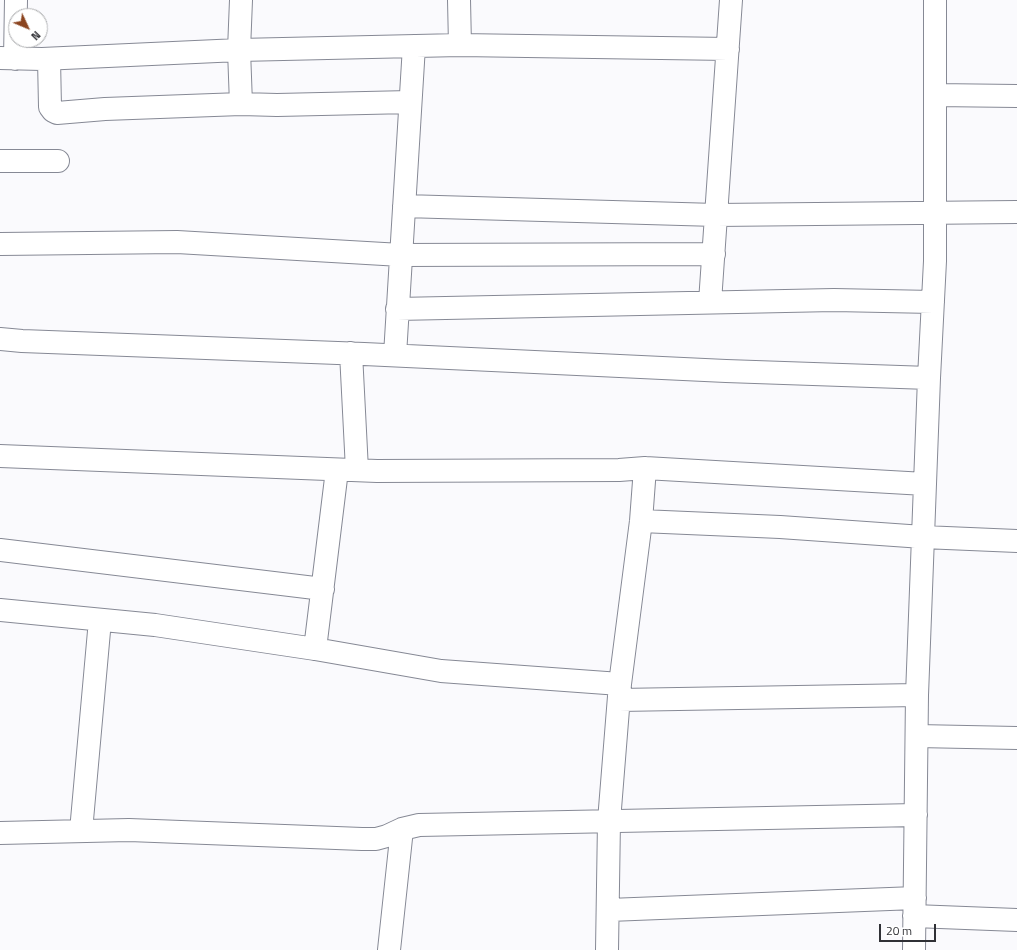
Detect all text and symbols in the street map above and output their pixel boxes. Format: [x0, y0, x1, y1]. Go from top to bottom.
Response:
north arrow [8, 8, 48, 48]
text: N [28, 27, 44, 44]
scale bar [881, 916, 938, 942]
text: 20 m [886, 921, 912, 940]

